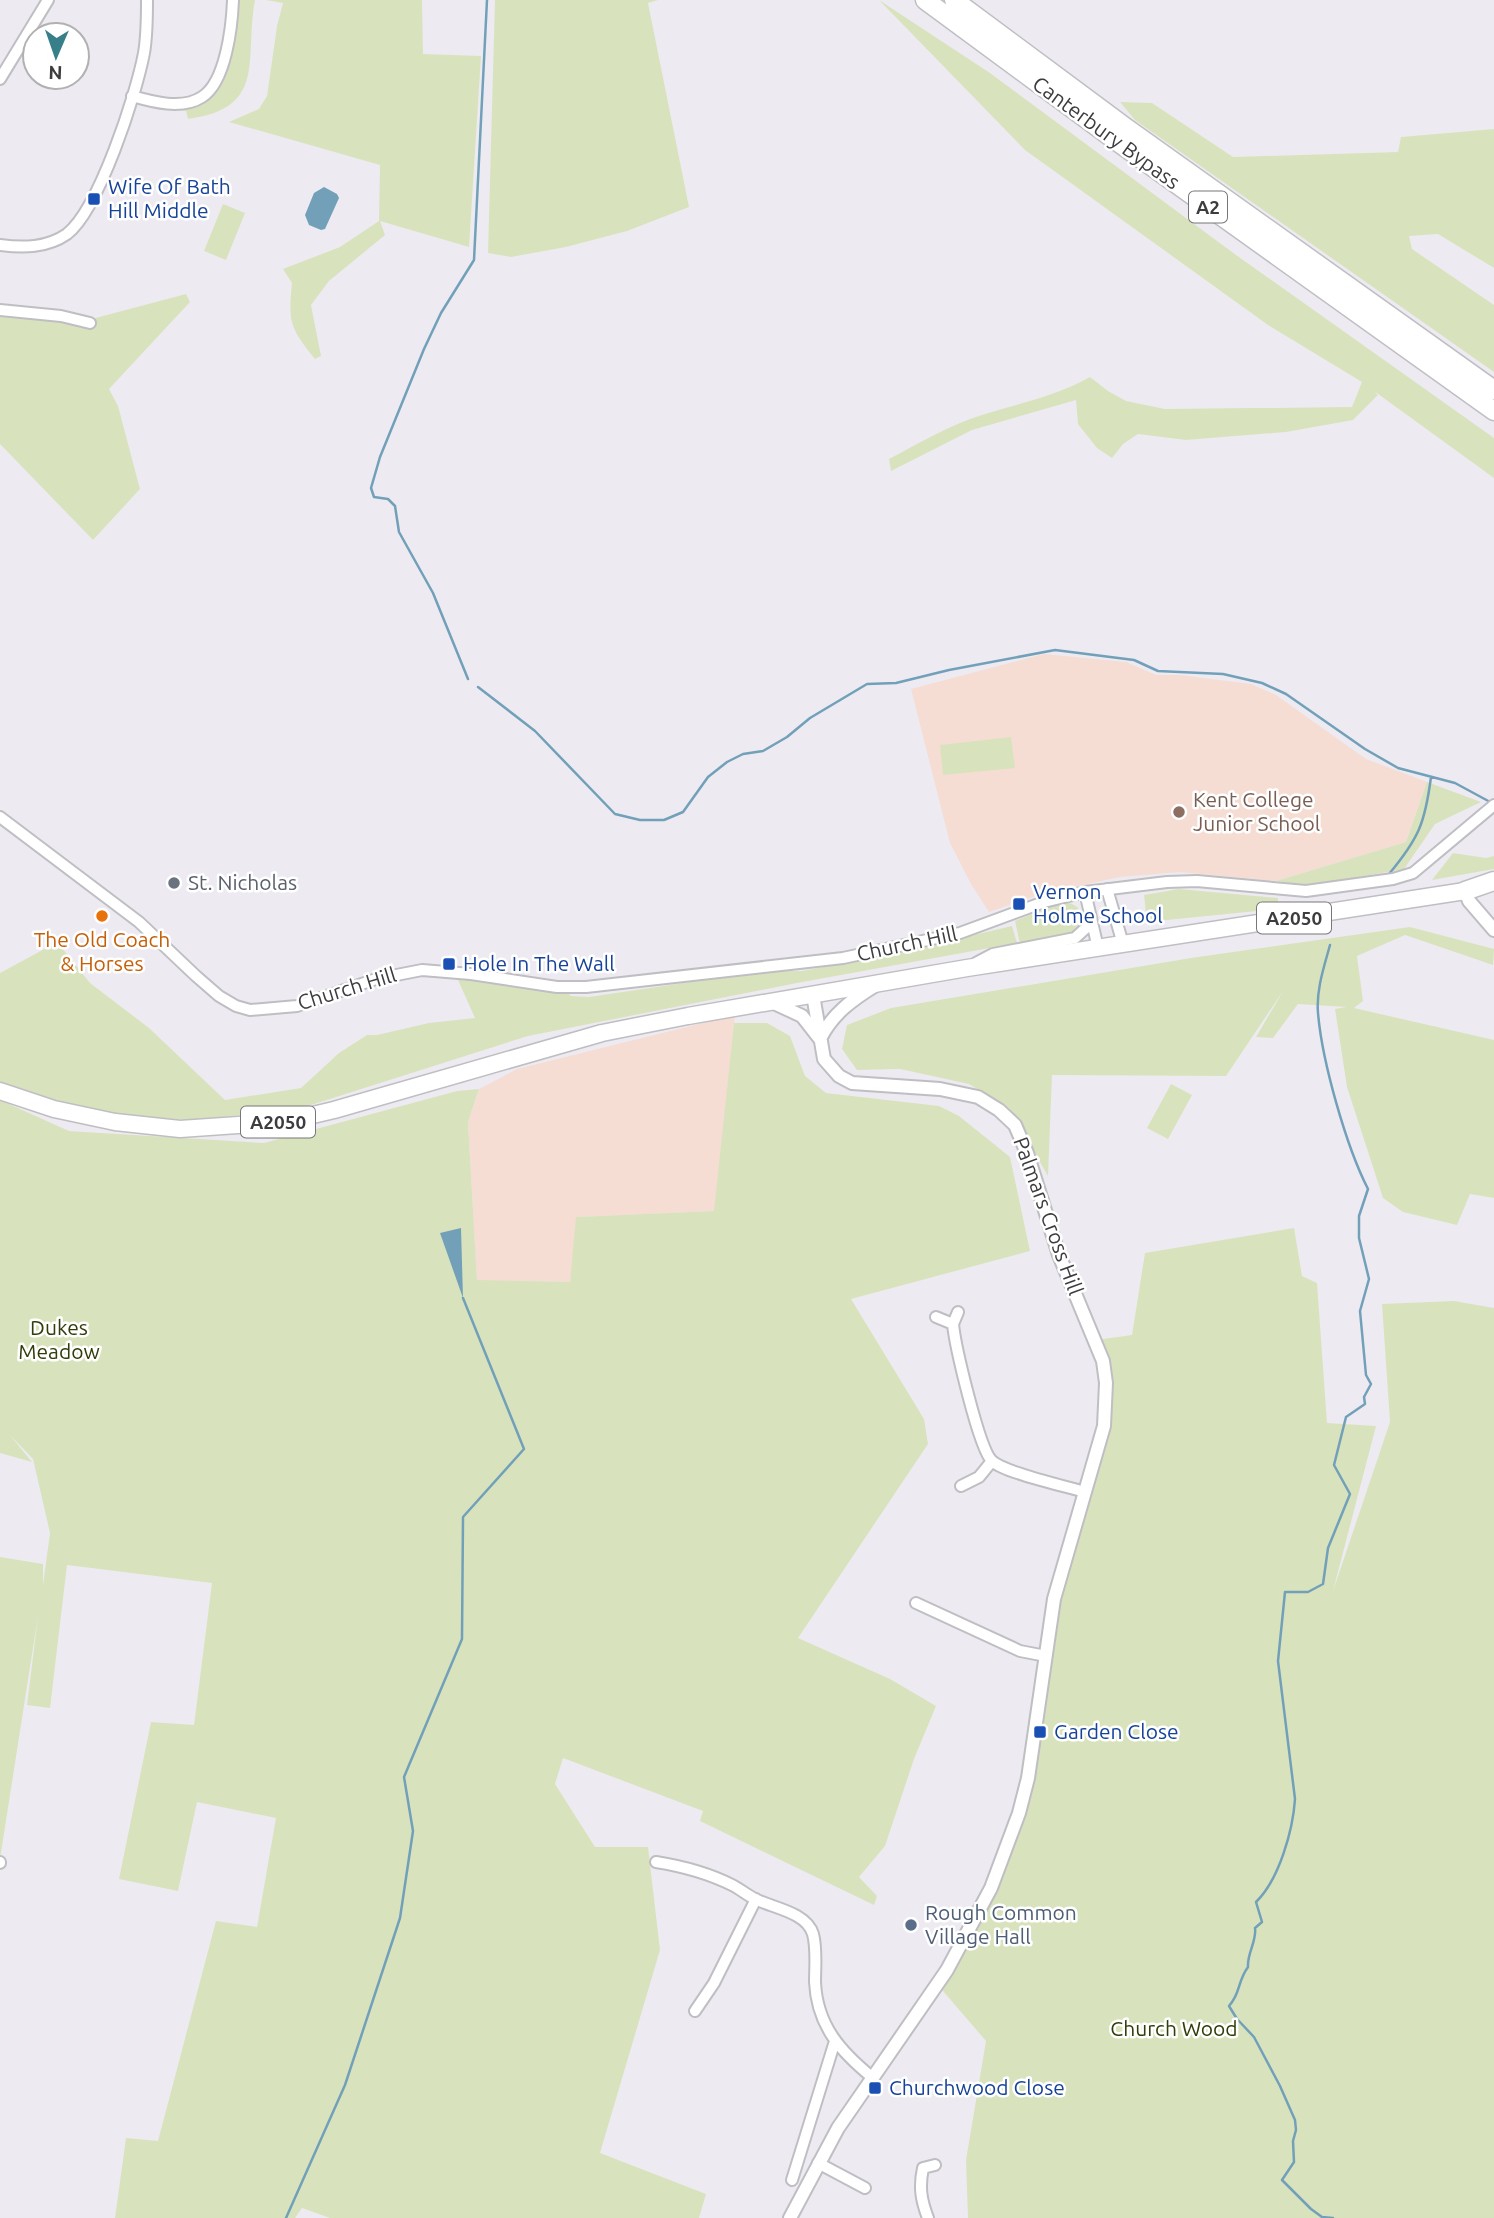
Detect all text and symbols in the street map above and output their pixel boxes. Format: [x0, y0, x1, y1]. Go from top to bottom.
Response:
north arrow [21, 21, 91, 91]
text: N [48, 62, 63, 84]
street label: Canterbury Bypass [1028, 71, 1185, 194]
place label: Wife Of Bath Hill Middle [108, 174, 231, 222]
marker: Wife Of Bath Hill Middle [86, 191, 102, 207]
road number: A2 [1189, 192, 1227, 223]
place label: Kent College Junior School [1193, 787, 1320, 835]
marker: Kent College Junior School [1171, 804, 1187, 820]
place label: St. Nicholas [188, 870, 297, 894]
marker: St. Nicholas [166, 875, 182, 891]
place label: Vernon Holme School [1033, 879, 1163, 927]
marker: Vernon Holme School [1011, 896, 1027, 912]
road number: A2050 [1257, 902, 1331, 934]
marker: The Old Coach & Horses [94, 908, 110, 924]
street label: Church Hill [854, 921, 959, 965]
place label: The Old Coach & Horses [34, 927, 170, 975]
place label: Hole In The Wall [463, 951, 615, 975]
marker: Hole In The Wall [441, 956, 457, 972]
street label: Church Hill [294, 962, 399, 1014]
road number: A2050 [241, 1106, 315, 1138]
street label: Palmars Cross Hill [1009, 1133, 1089, 1298]
park label: Dukes Meadow [18, 1315, 100, 1363]
place label: Garden Close [1054, 1719, 1179, 1743]
marker: Garden Close [1032, 1724, 1048, 1740]
place label: Rough Common Village Hall [925, 1900, 1077, 1948]
marker: Rough Common Village Hall [903, 1917, 919, 1933]
park label: Church Wood [1110, 2016, 1238, 2040]
place label: Churchwood Close [889, 2075, 1065, 2099]
marker: Churchwood Close [867, 2080, 883, 2096]

